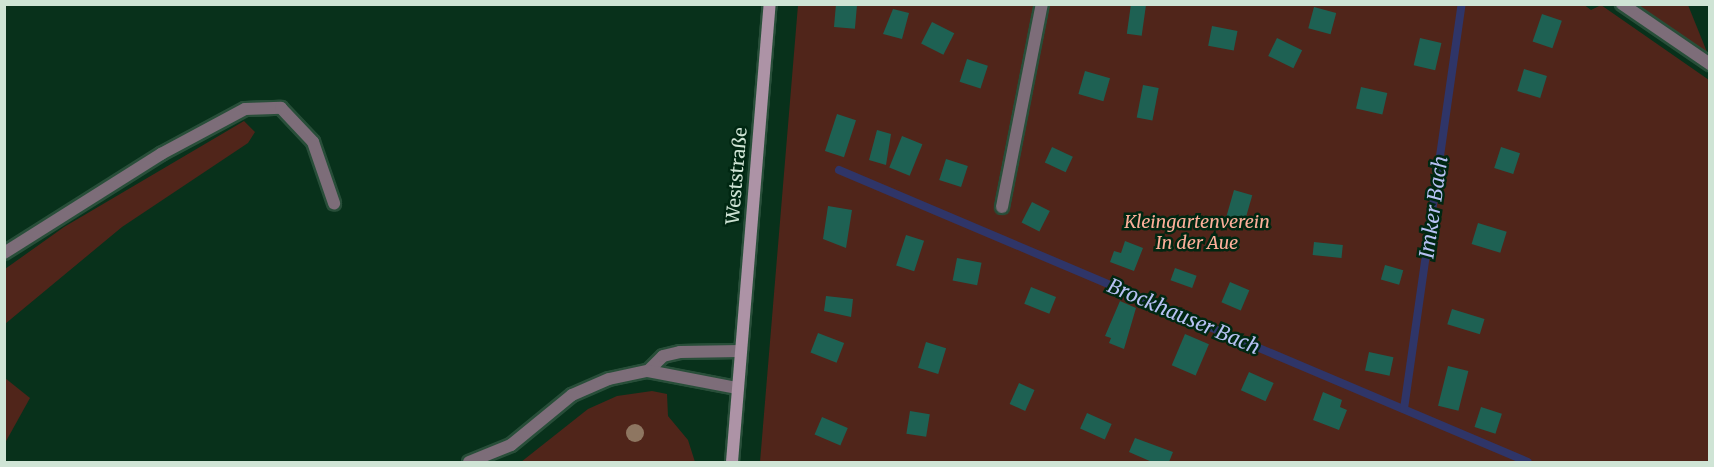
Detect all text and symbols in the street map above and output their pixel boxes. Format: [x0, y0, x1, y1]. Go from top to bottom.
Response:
street label: Weststraße [722, 126, 752, 226]
water label: Imker Bach [1414, 154, 1452, 260]
park label: Kleingartenverein In der Aue [1124, 212, 1270, 254]
water label: Brockhauser Bach [1104, 273, 1264, 359]

